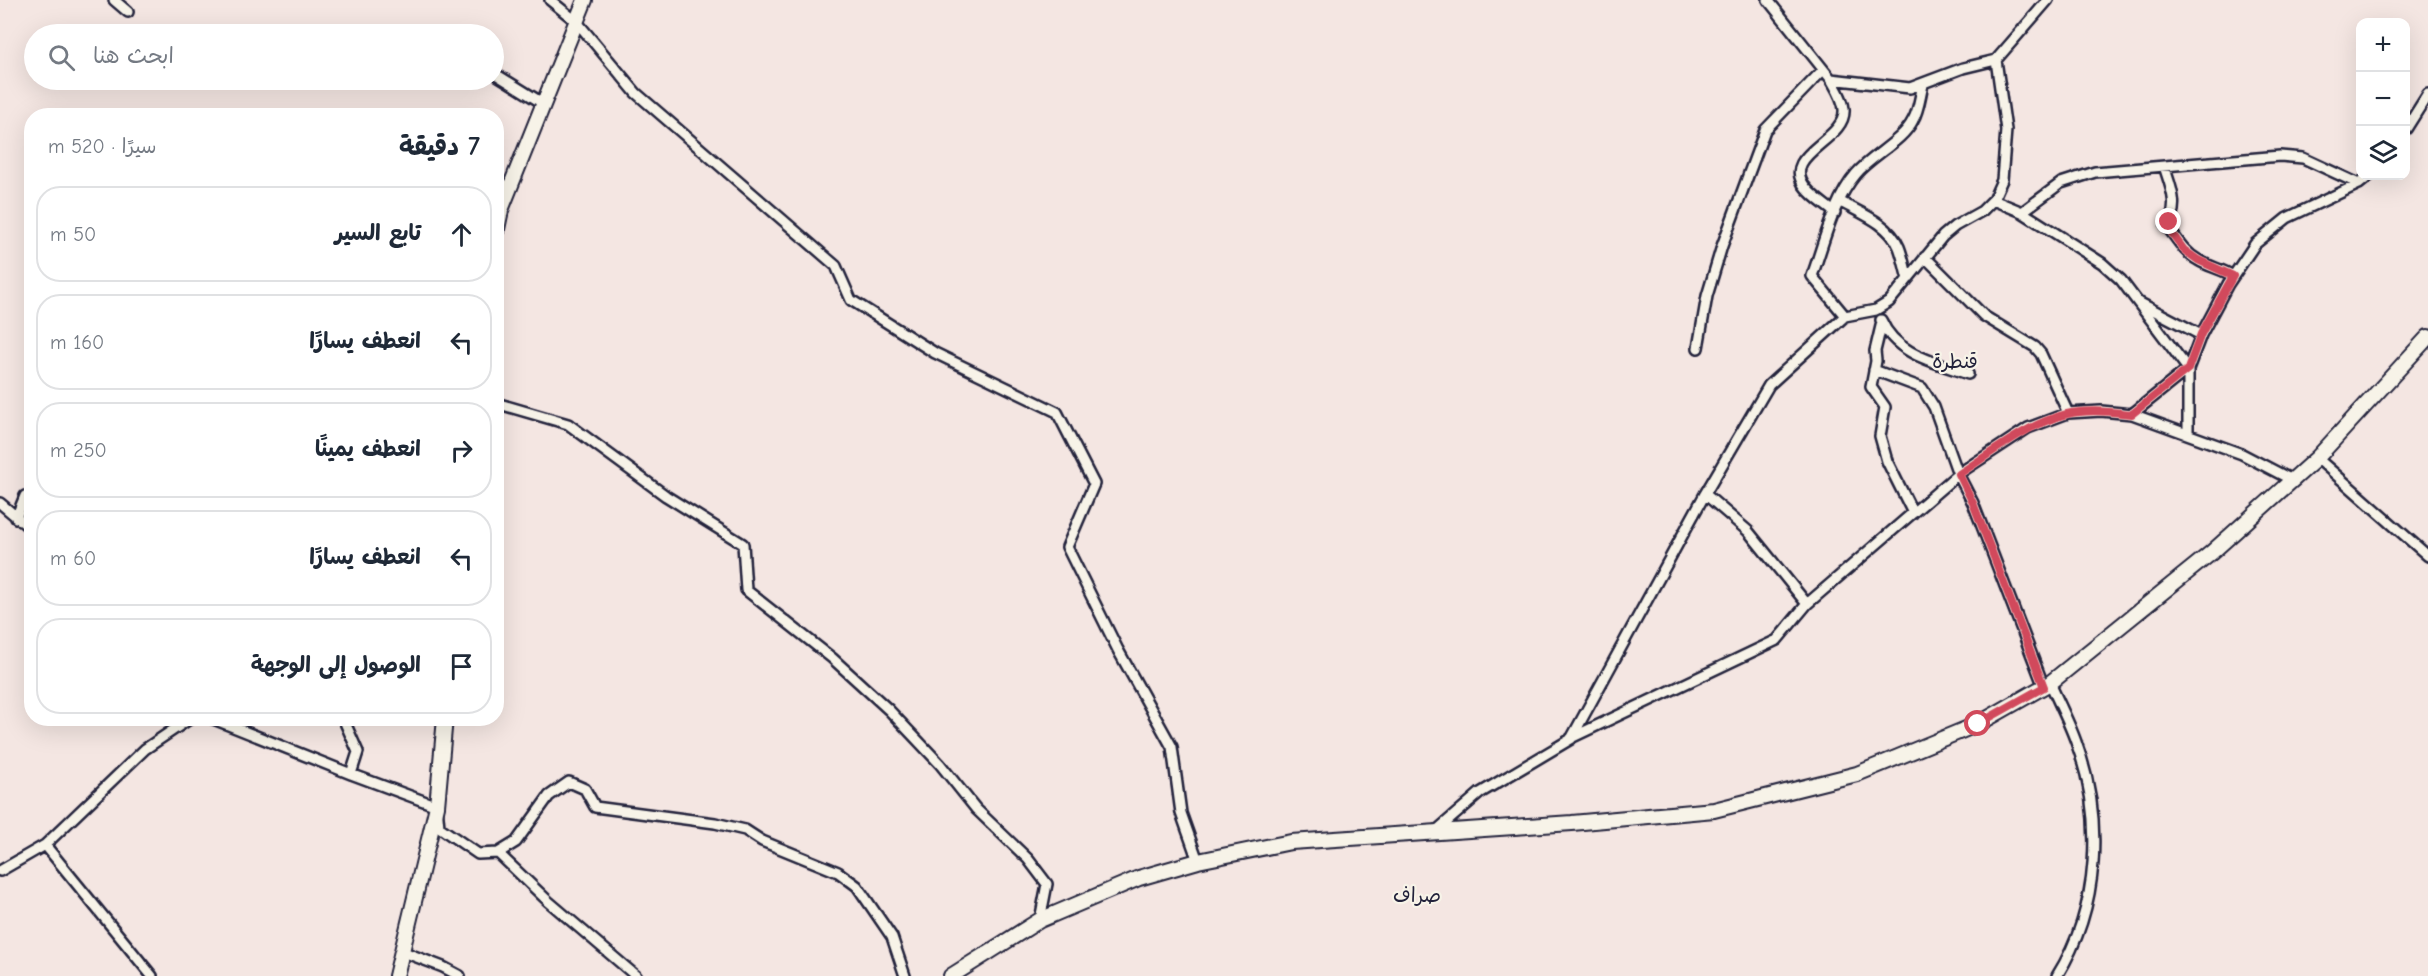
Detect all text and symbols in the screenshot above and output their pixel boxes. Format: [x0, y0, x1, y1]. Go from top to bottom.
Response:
map controls [2356, 18, 2410, 180]
button: + [2356, 18, 2410, 72]
search box [24, 24, 504, 90]
icon: search [45, 41, 78, 74]
text: ابحث هنا [93, 43, 174, 69]
button: − [2356, 72, 2410, 126]
button: layers [2356, 126, 2410, 180]
text: 7 دقيقة [399, 132, 480, 162]
text: سيرًا · 520 m [48, 135, 156, 158]
route end [2155, 208, 2181, 234]
icon: ahead [445, 218, 478, 251]
text: تابع السير [335, 220, 421, 246]
text: 50 m [50, 223, 96, 246]
icon: left [445, 326, 478, 359]
text: انعطف يسارًا [309, 328, 421, 354]
text: 160 m [50, 331, 104, 354]
district label: قنطرة [1932, 350, 1978, 373]
icon: right [445, 434, 478, 467]
text: انعطف يمينًا [315, 436, 421, 462]
text: 250 m [50, 439, 107, 462]
icon: left [445, 542, 478, 575]
text: انعطف يسارًا [309, 544, 421, 570]
text: 60 m [50, 547, 96, 570]
icon: arrive [445, 650, 478, 683]
text: الوصول إلى الوجهة [251, 652, 421, 678]
route start [1964, 710, 1990, 736]
district label: صراف [1393, 884, 1441, 907]

